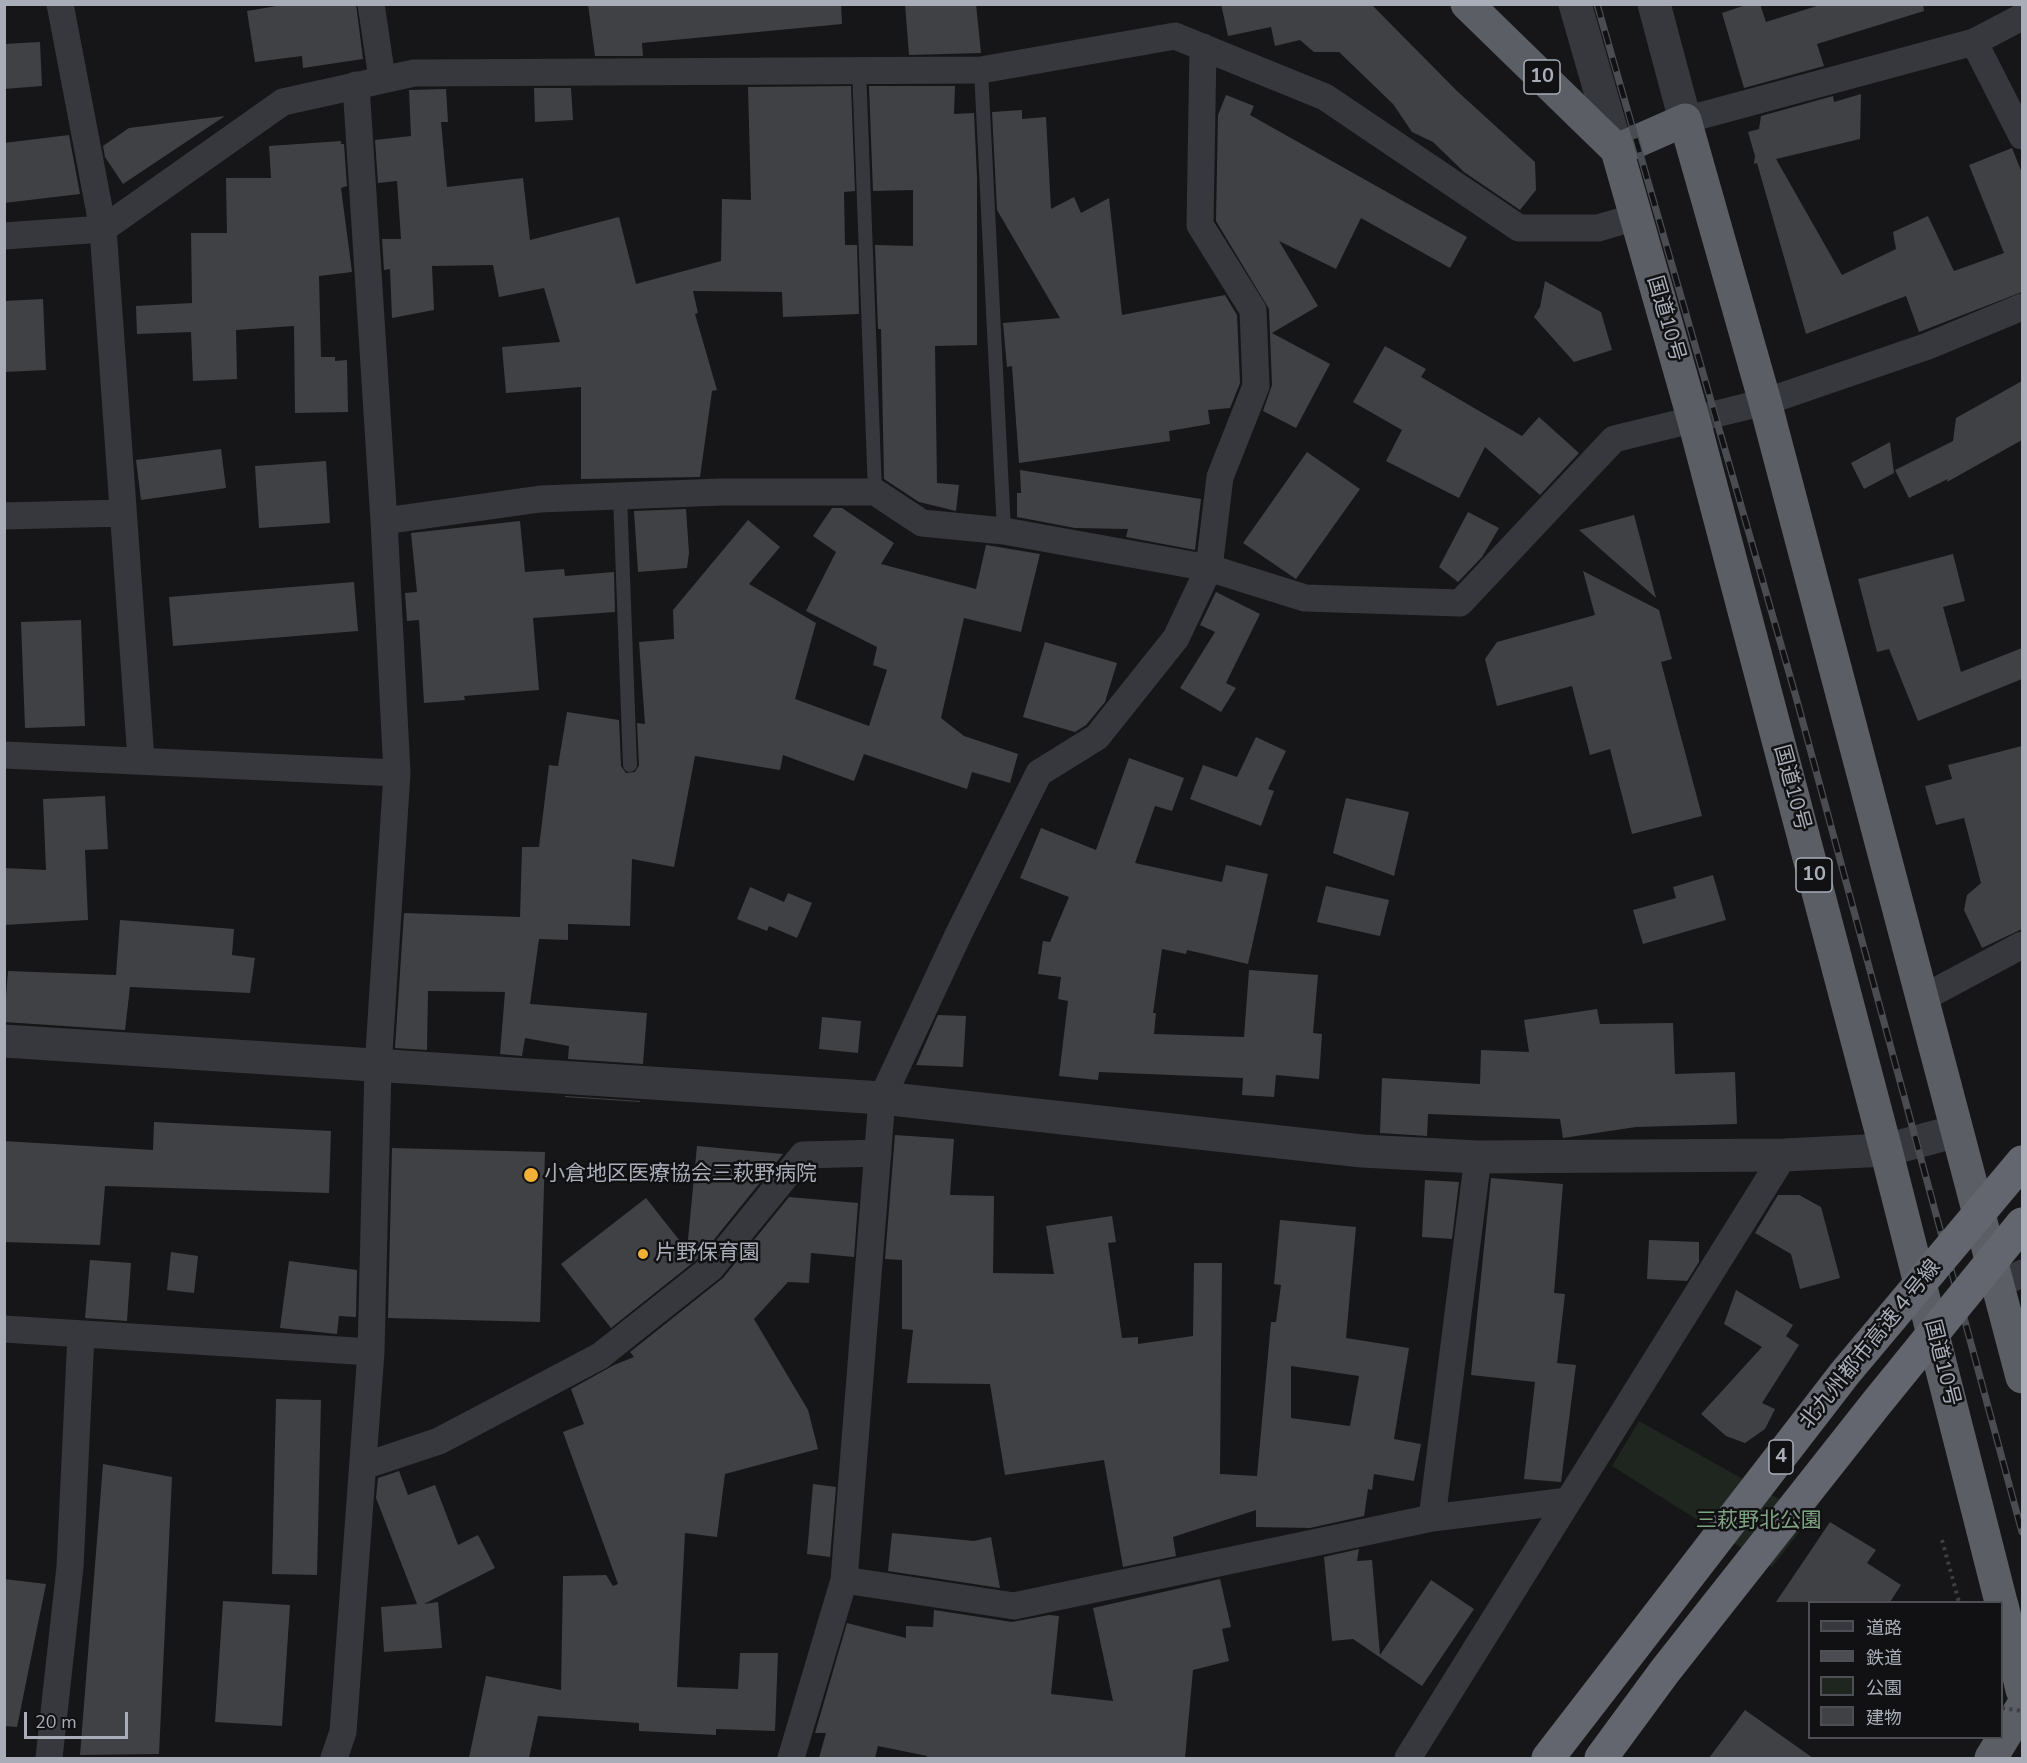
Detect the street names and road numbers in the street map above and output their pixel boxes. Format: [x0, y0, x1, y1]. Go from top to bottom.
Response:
road number: 10 [1524, 60, 1560, 94]
street label: 国道10号 [1641, 273, 1689, 365]
street label: 国道10号 [1767, 742, 1815, 834]
road number: 10 [1796, 858, 1832, 892]
street label: 北九州都市高速４号線 [1795, 1255, 1947, 1435]
street label: 国道10号 [1918, 1317, 1964, 1409]
road number: 4 [1769, 1440, 1793, 1474]

